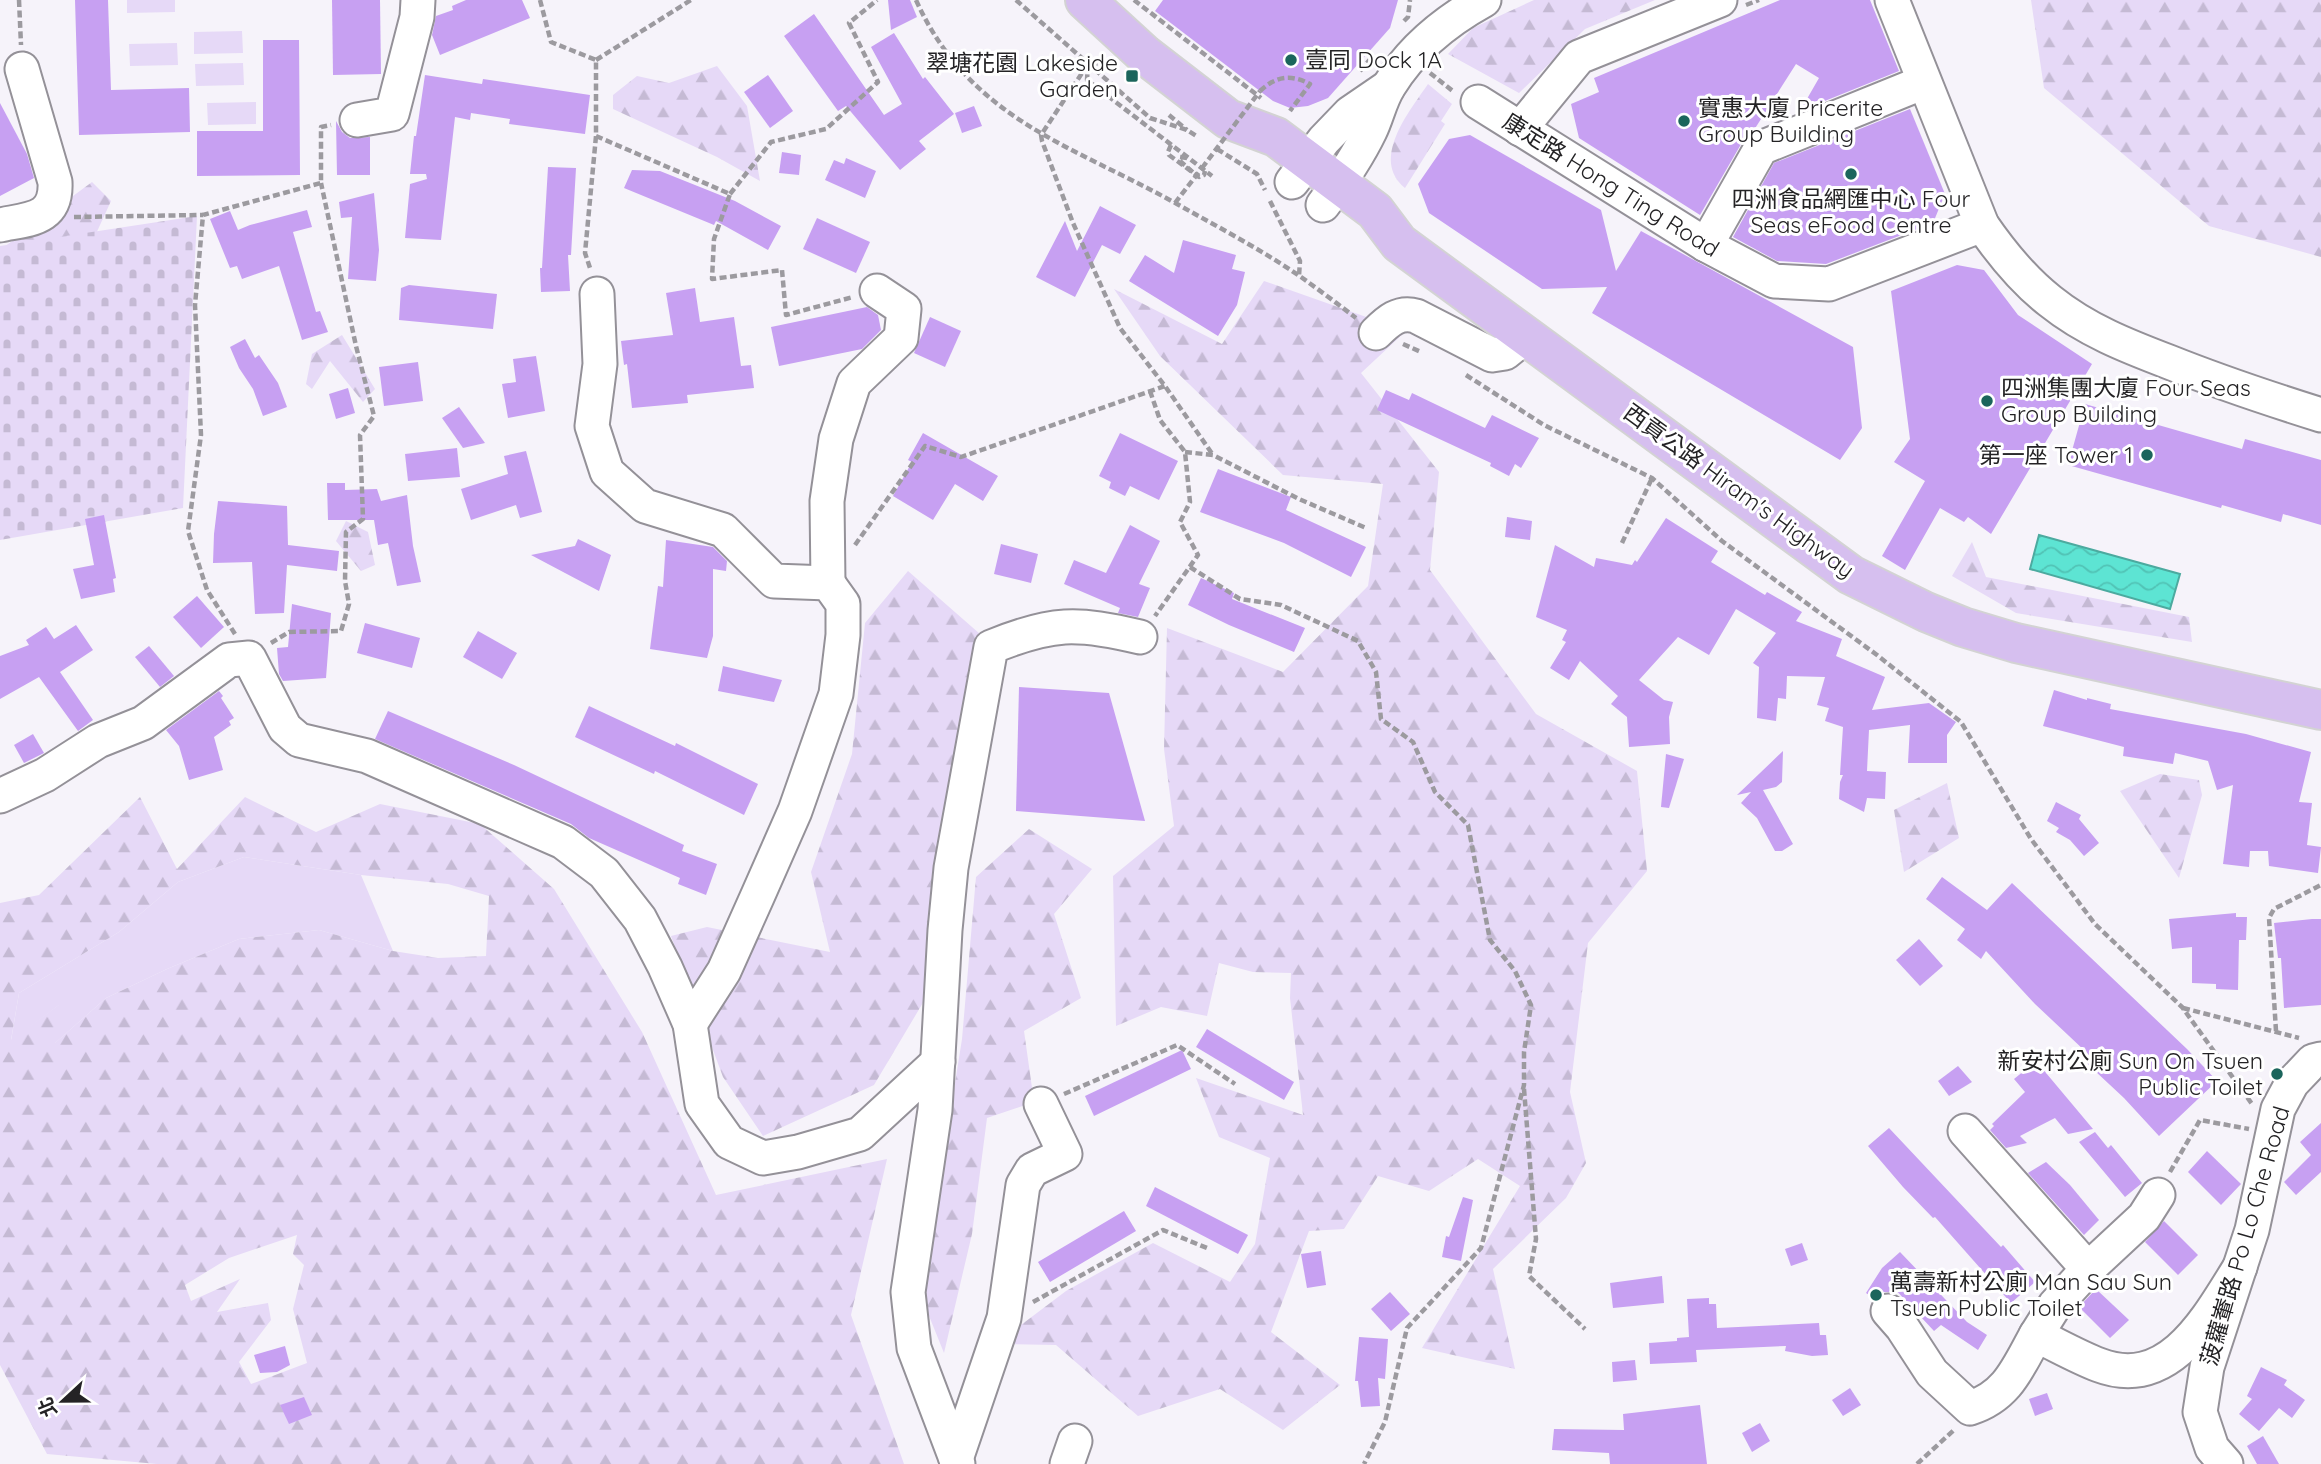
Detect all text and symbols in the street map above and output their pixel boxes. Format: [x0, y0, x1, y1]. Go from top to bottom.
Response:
place label: 壹同 Dock 1A [1305, 45, 1442, 74]
place label: 翠塘花園 Lakeside Garden [926, 48, 1118, 103]
marker: 壹同 Dock 1A [1283, 52, 1299, 68]
marker: 翠塘花園 Lakeside Garden [1124, 68, 1140, 84]
place label: 實惠大廈 Pricerite Group Building [1698, 93, 1883, 148]
street label: 康定路 Hong Ting Road [1498, 106, 1725, 263]
marker: 實惠大廈 Pricerite Group Building [1676, 113, 1692, 129]
marker: 四洲食品網匯中心 Four Seas eFood Centre [1843, 166, 1859, 182]
place label: 四洲食品網匯中心 Four Seas eFood Centre [1732, 184, 1971, 239]
place label: 四洲集團大廈 Four Seas Group Building [2001, 373, 2251, 428]
marker: 四洲集團大廈 Four Seas Group Building [1979, 393, 1995, 409]
street label: 西貢公路 Hiram's Highway [1618, 397, 1860, 584]
place label: 第一座 Tower 1 [1979, 440, 2133, 469]
marker: 第一座 Tower 1 [2139, 447, 2155, 463]
place label: 新安村公廁 Sun On Tsuen Public Toilet [1998, 1046, 2263, 1101]
marker: 新安村公廁 Sun On Tsuen Public Toilet [2269, 1066, 2285, 1082]
street label: 菠蘿輋路 Po Lo Che Road [2194, 1103, 2295, 1369]
place label: 萬壽新村公廁 Man Sau Sun Tsuen Public Toilet [1890, 1267, 2172, 1322]
marker: 萬壽新村公廁 Man Sau Sun Tsuen Public Toilet [1868, 1287, 1884, 1303]
north arrow [28, 1366, 98, 1436]
text: 北 [33, 1394, 62, 1421]

